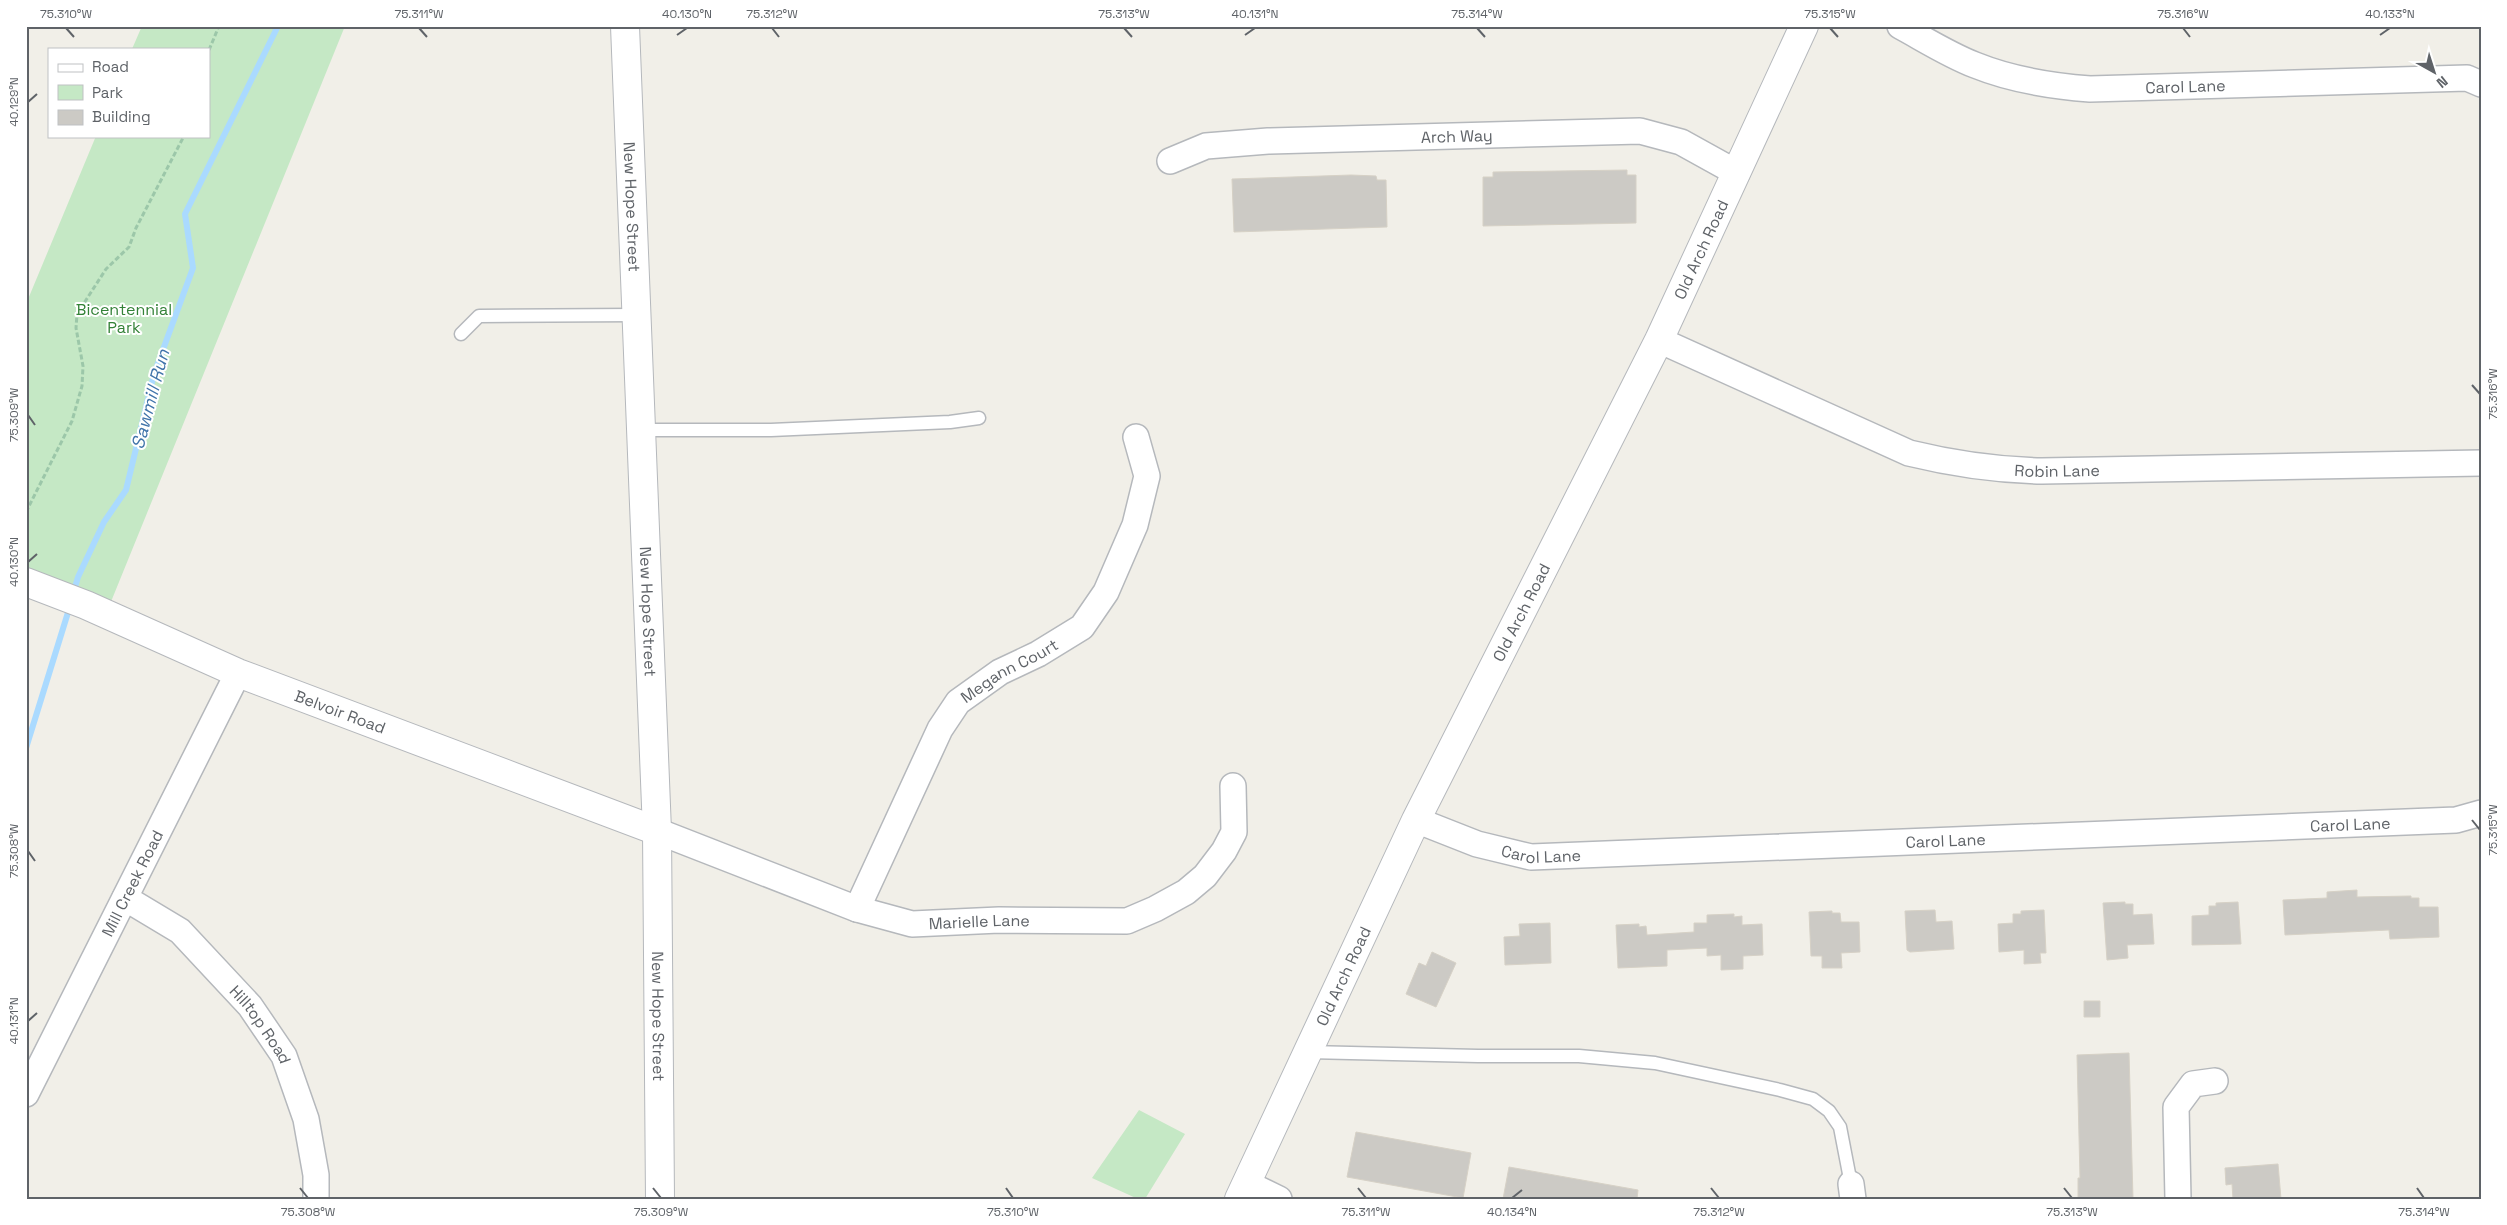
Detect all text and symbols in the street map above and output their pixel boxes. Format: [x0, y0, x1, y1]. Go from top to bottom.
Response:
text: 75.310°W [40, 6, 92, 22]
text: 75.311°W [394, 6, 444, 22]
text: 40.130°N [662, 6, 712, 22]
text: 75.312°W [746, 6, 798, 22]
text: 75.313°W [1098, 6, 1150, 22]
text: 40.131°N [1231, 6, 1279, 22]
text: 75.314°W [1451, 6, 1503, 22]
text: 75.315°W [1804, 6, 1856, 22]
text: 75.316°W [2157, 6, 2209, 22]
text: 40.133°N [2365, 6, 2415, 22]
legend [48, 48, 210, 138]
north arrow [2410, 48, 2460, 98]
text: Road [92, 57, 129, 76]
text: N [2433, 72, 2451, 92]
street label: Carol Lane [2145, 75, 2226, 98]
text: 40.129°N [6, 77, 22, 127]
text: Park [92, 83, 123, 102]
text: Building [92, 107, 151, 126]
street label: Arch Way [1421, 124, 1493, 147]
street label: New Hope Street [619, 141, 645, 272]
street label: Old Arch Road [1669, 196, 1733, 303]
park label: Bicentennial Park [76, 299, 172, 338]
water label: Sawmill Run [126, 346, 175, 451]
text: 75.316°W [2485, 368, 2501, 420]
text: 75.309°W [6, 387, 22, 442]
street label: Robin Lane [2014, 459, 2100, 482]
text: 40.130°N [6, 537, 22, 587]
street label: New Hope Street [635, 546, 661, 677]
street label: Old Arch Road [1487, 560, 1555, 665]
street label: Megann Court [956, 634, 1062, 707]
street label: Belvoir Road [292, 685, 389, 738]
text: 75.315°W [2485, 804, 2501, 856]
street label: Carol Lane [2310, 812, 2391, 836]
text: 75.308°W [6, 823, 22, 878]
street label: Mill Creek Road [97, 826, 168, 940]
street label: Carol Lane [1905, 828, 1986, 853]
street label: Carol Lane [1499, 840, 1581, 868]
street label: Marielle Lane [928, 909, 1030, 934]
street label: Old Arch Road [1311, 923, 1375, 1029]
street label: New Hope Street [647, 951, 670, 1082]
street label: Hilltop Road [225, 980, 296, 1066]
text: 40.131°N [6, 997, 22, 1045]
text: 75.308°W [281, 1204, 336, 1220]
text: 75.309°W [634, 1204, 689, 1220]
text: 75.310°W [987, 1204, 1039, 1220]
text: 75.311°W [1341, 1204, 1391, 1220]
text: 40.134°N [1487, 1204, 1537, 1220]
text: 75.312°W [1693, 1204, 1745, 1220]
text: 75.313°W [2046, 1204, 2098, 1220]
text: 75.314°W [2398, 1204, 2450, 1220]

